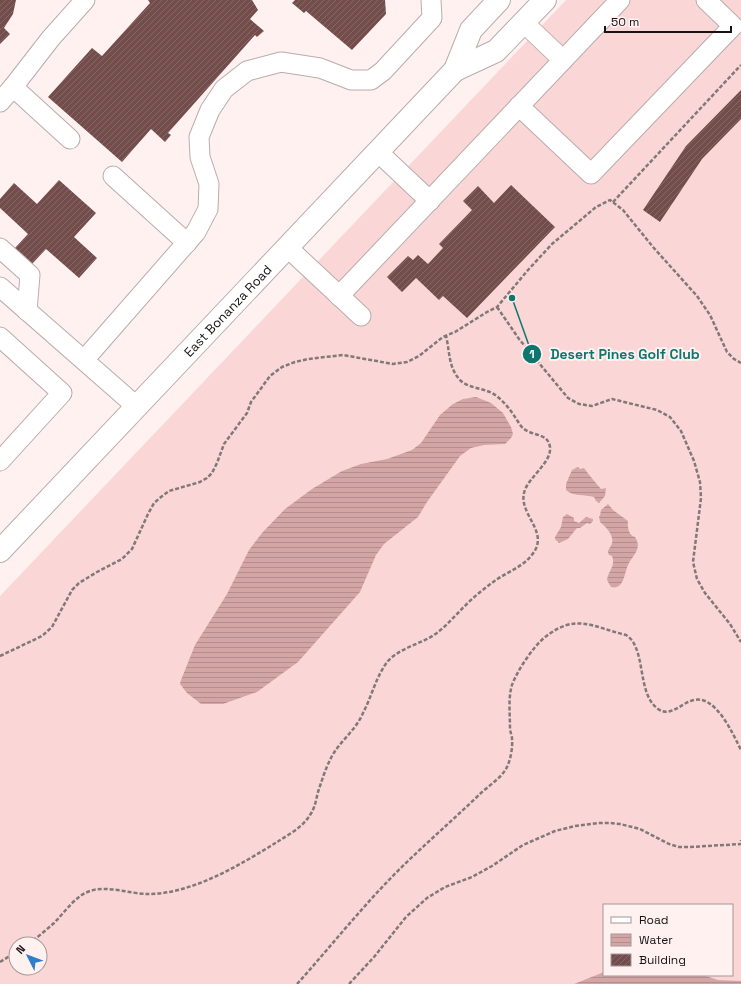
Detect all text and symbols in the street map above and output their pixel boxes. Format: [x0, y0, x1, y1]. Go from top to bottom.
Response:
scale bar [605, 8, 731, 34]
text: 50 m [611, 14, 639, 30]
street label: East Bonanza Road [180, 261, 275, 360]
callout: Desert Pines Golf Club [522, 341, 708, 367]
text: Desert Pines Golf Club [550, 345, 700, 363]
text: 1 [529, 346, 535, 362]
legend [603, 904, 733, 976]
text: Road [639, 912, 668, 928]
text: Water [639, 932, 673, 948]
north arrow [8, 936, 48, 976]
text: N [13, 942, 28, 957]
text: Building [639, 952, 686, 968]

